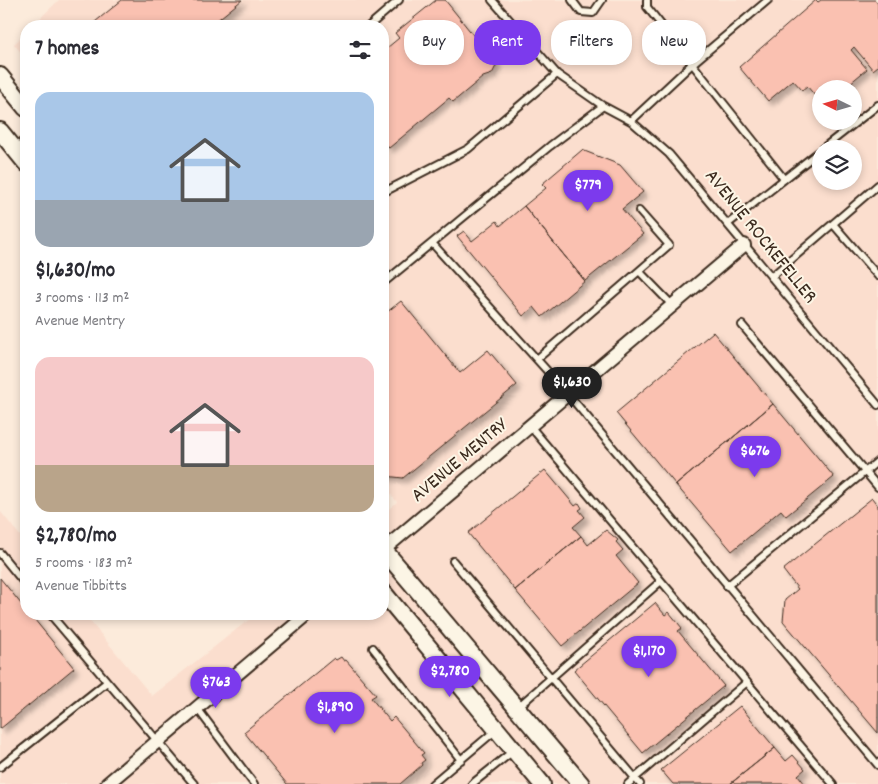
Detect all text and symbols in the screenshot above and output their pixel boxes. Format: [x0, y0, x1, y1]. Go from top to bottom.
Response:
chip: Buy [404, 20, 464, 65]
chip: Rent [474, 20, 541, 65]
chip: Filters [551, 20, 632, 65]
chip: New [642, 20, 706, 65]
text: 7 homes [35, 35, 99, 65]
icon: filters [346, 36, 374, 64]
north arrow [812, 80, 862, 130]
map controls [812, 80, 862, 190]
icon: home [160, 125, 250, 215]
button: layers [812, 140, 862, 190]
street label: AVENUE ROCKEFELLER [697, 164, 823, 310]
pin: $779 [558, 170, 618, 212]
text: $779 [574, 174, 602, 197]
text: $1,630/mo [35, 257, 115, 287]
text: 3 rooms · 113 m² [35, 287, 129, 310]
text: Avenue Mentry [35, 310, 125, 333]
pin: $1,630 [531, 366, 613, 409]
text: $1,630 [553, 371, 591, 394]
icon: home [160, 390, 250, 480]
street label: AVENUE MENTRY [406, 412, 515, 510]
pin: $676 [725, 436, 785, 478]
text: $676 [740, 440, 770, 463]
text: $2,780/mo [35, 522, 116, 552]
text: 5 rooms · 183 m² [35, 552, 132, 575]
text: Avenue Tibbitts [35, 575, 127, 598]
pin: $1,170 [608, 636, 690, 678]
text: $1,170 [632, 640, 666, 663]
pin: $2,780 [409, 656, 491, 698]
text: $2,780 [430, 660, 470, 683]
pin: $763 [186, 666, 246, 709]
text: $763 [201, 671, 231, 694]
pin: $1,890 [294, 692, 376, 734]
text: $1,890 [316, 696, 354, 719]

